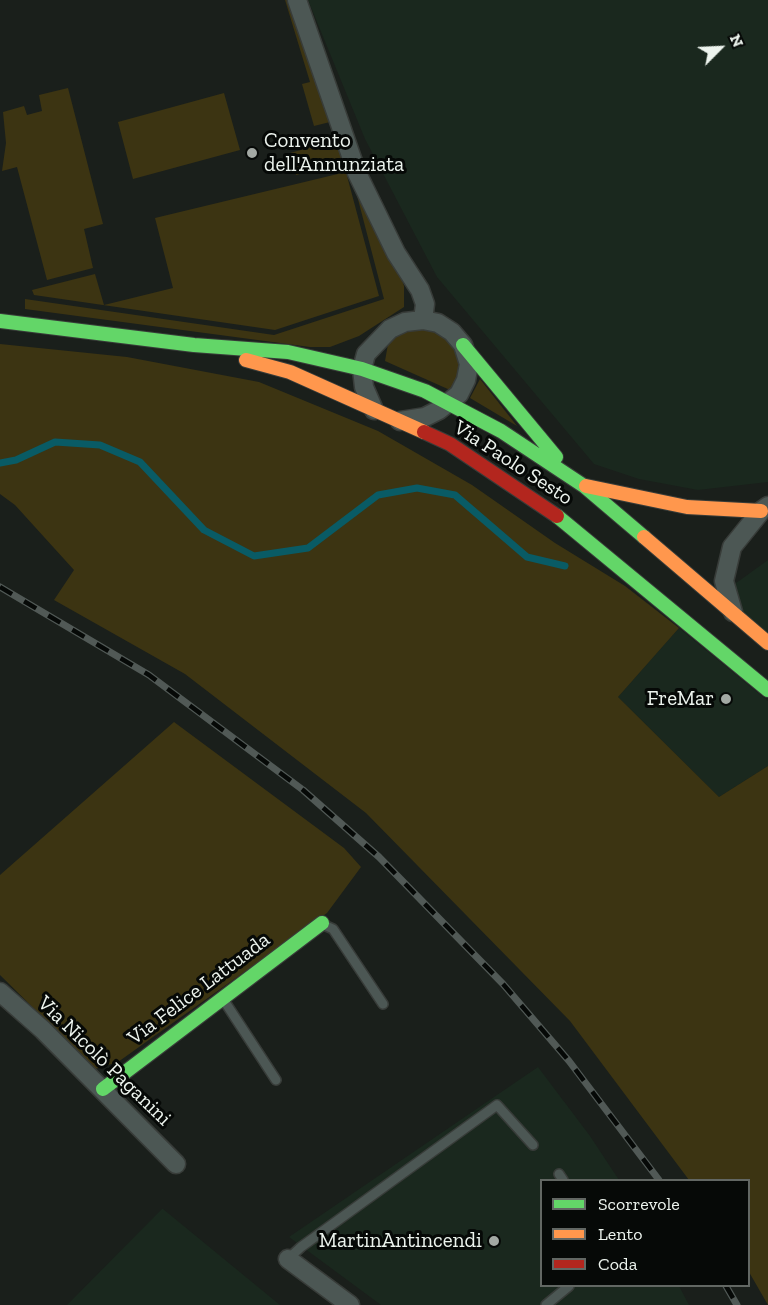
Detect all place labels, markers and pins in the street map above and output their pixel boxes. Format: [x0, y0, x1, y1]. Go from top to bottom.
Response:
place label: Convento dell'Annunziata [264, 128, 404, 178]
marker: Convento dell'Annunziata [245, 146, 259, 160]
place label: FreMar [647, 686, 714, 712]
marker: FreMar [719, 692, 733, 706]
place label: MartinAntincendi [319, 1228, 482, 1254]
marker: MartinAntincendi [487, 1234, 501, 1248]

